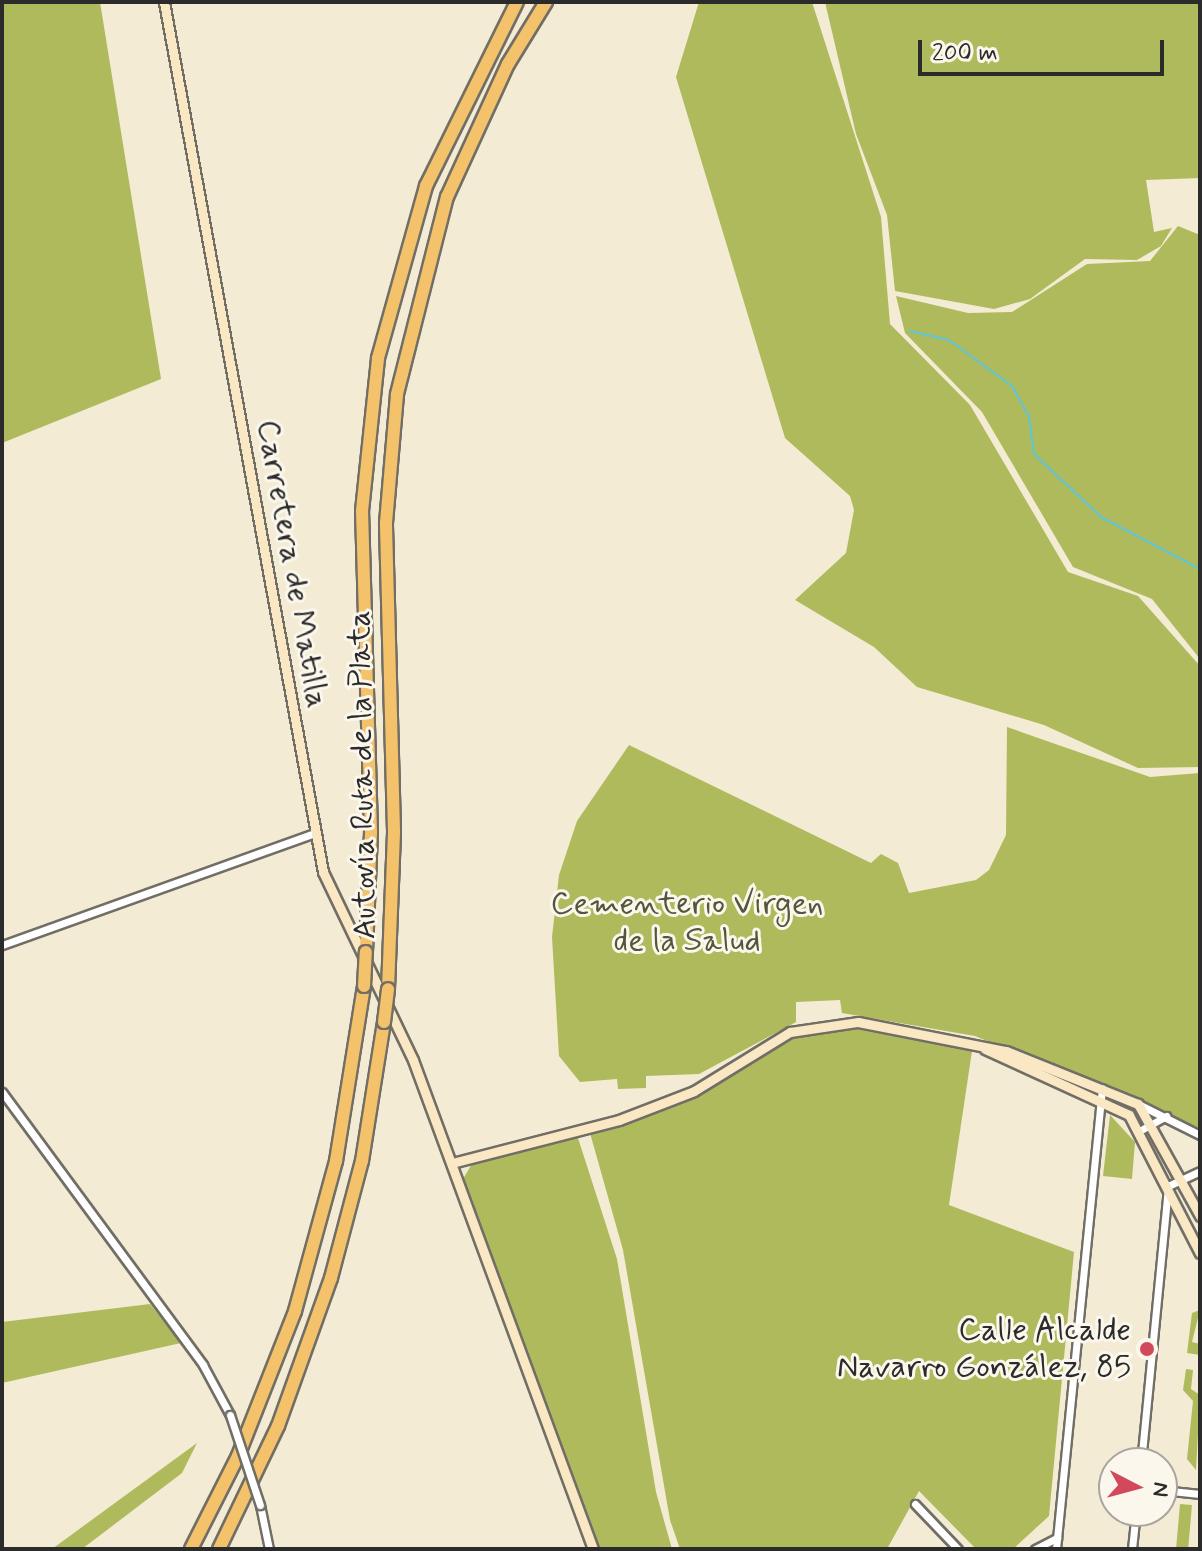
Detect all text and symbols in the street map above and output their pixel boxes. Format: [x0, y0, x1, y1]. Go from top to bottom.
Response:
scale bar [922, 24, 1168, 74]
text: 200 m [932, 38, 998, 69]
street label: Carretera de Matilla [248, 419, 336, 709]
street label: Autovía Ruta de la Plata [341, 613, 385, 937]
park label: Cementerio Virgen de la Salud [552, 886, 822, 961]
place label: Calle Alcalde Navarro González, 85 [837, 1312, 1131, 1387]
marker: Calle Alcalde Navarro González, 85 [1138, 1340, 1156, 1358]
north arrow [1098, 1447, 1178, 1527]
text: N [1145, 1481, 1175, 1498]

